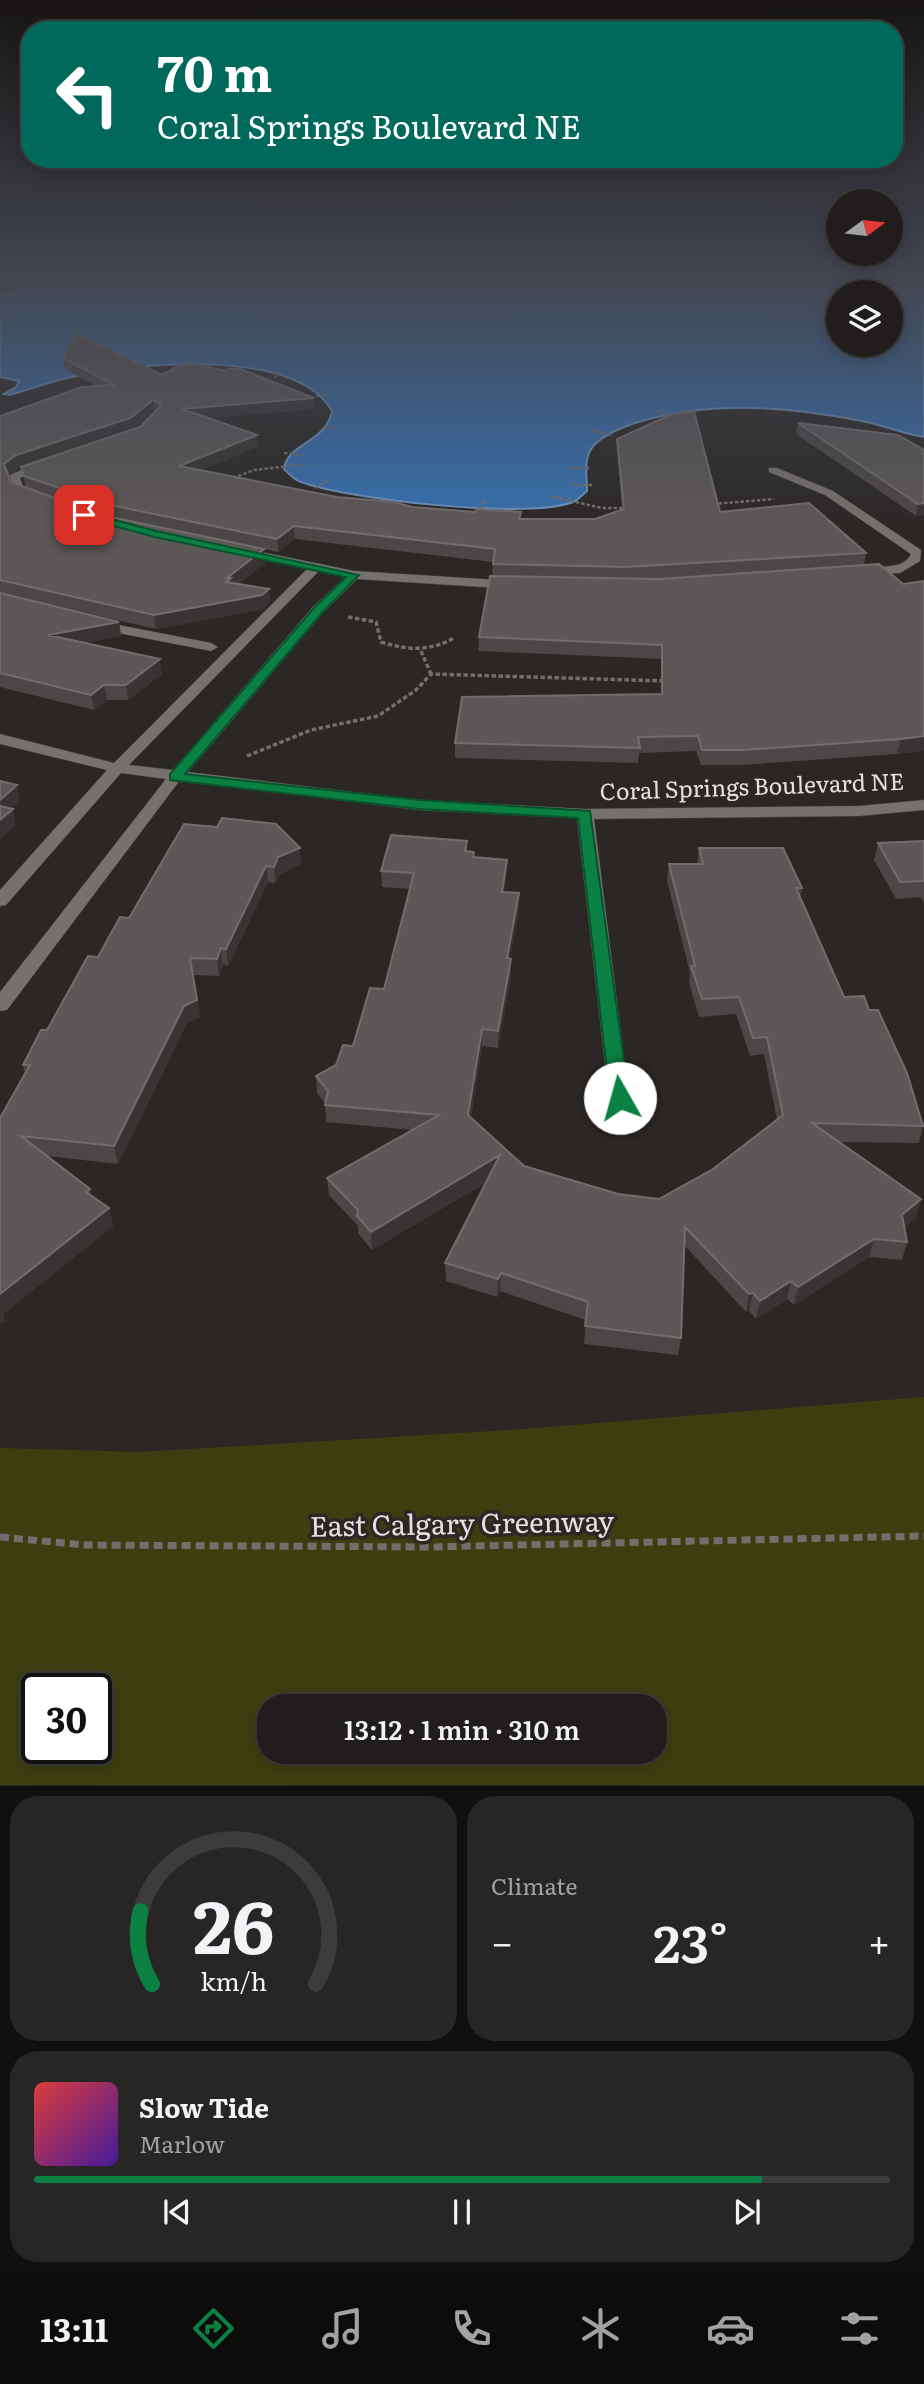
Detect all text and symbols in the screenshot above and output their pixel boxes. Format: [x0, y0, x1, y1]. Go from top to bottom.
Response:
text: 70 m [157, 34, 272, 107]
icon: left [42, 49, 133, 140]
text: Coral Springs Boulevard NE [157, 101, 581, 149]
north arrow [826, 189, 903, 266]
map controls [826, 189, 903, 357]
button: layers [826, 280, 903, 357]
pin [54, 485, 114, 545]
icon: arrive [65, 496, 103, 534]
street label: Coral Springs Boulevard NE [599, 763, 905, 807]
position arrow [583, 1061, 657, 1135]
street label: East Calgary Greenway [309, 1498, 615, 1546]
speed limit sign: 30 [21, 1673, 112, 1764]
text: 13:12 · 1 min · 310 m [344, 1709, 580, 1748]
text: Climate [491, 1868, 577, 1902]
text: 26 [193, 1869, 274, 1977]
text: 23° [653, 1902, 728, 1979]
text: − [491, 1912, 513, 1969]
text: + [868, 1912, 890, 1969]
text: km/h [200, 1962, 267, 1999]
text: Slow Tide [139, 2087, 269, 2126]
text: Marlow [139, 2126, 225, 2160]
icon: previous [158, 2193, 196, 2231]
icon: pause [443, 2193, 481, 2231]
icon: next [728, 2193, 766, 2231]
text: 13:11 [40, 2304, 108, 2352]
icon: directions [189, 2304, 238, 2353]
icon: music [318, 2304, 367, 2353]
icon: phone [447, 2304, 496, 2353]
icon: climate [576, 2304, 625, 2353]
icon: car [706, 2304, 755, 2353]
icon: filters [835, 2304, 884, 2353]

